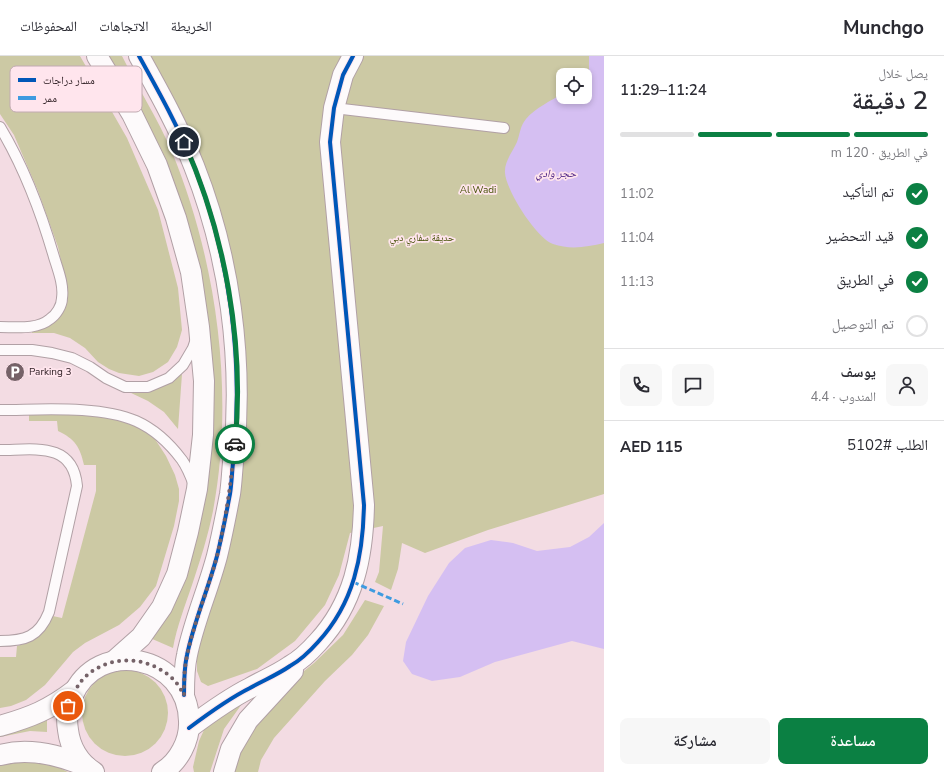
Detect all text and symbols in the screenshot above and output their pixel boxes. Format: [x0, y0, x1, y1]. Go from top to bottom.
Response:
text: Munchgo [843, 15, 924, 41]
text: المحفوظات [20, 17, 77, 36]
text: الاتجاهات [99, 17, 149, 36]
text: الخريطة [171, 17, 212, 36]
text: يصل خلال [878, 65, 928, 83]
legend [10, 66, 142, 112]
map controls [556, 68, 592, 104]
button: locate [556, 68, 592, 104]
text: مسار دراجات [43, 73, 95, 88]
text: 11:24–11:29 [620, 80, 707, 100]
text: 2 دقيقة [852, 83, 928, 118]
text: ممر [42, 91, 57, 106]
pin [167, 125, 201, 159]
icon: home [173, 131, 195, 153]
text: في الطريق · 120 m [831, 144, 928, 162]
water label: حجر وادي [536, 166, 577, 181]
text: تم التأكيد [842, 182, 894, 202]
park label: Al Wadi [460, 183, 496, 197]
icon: check [906, 183, 928, 205]
text: 11:02 [620, 185, 654, 203]
text: قيد التحضير [826, 226, 894, 246]
icon: check [906, 227, 928, 249]
text: 11:04 [620, 229, 654, 247]
park label: حديقة سفاري دبي [390, 231, 455, 246]
text: في الطريق [837, 270, 894, 290]
icon: check [906, 271, 928, 293]
text: 11:13 [620, 273, 654, 291]
text: تم التوصيل [832, 314, 894, 334]
parking icon: Parking 3 [4, 361, 26, 383]
text: يوسف [841, 362, 876, 382]
button: phone [620, 364, 662, 406]
button: chat [672, 364, 714, 406]
button: person [886, 364, 928, 406]
place label: Parking 3 [29, 365, 71, 379]
text: المندوب · 4.4 [810, 388, 876, 406]
courier [215, 424, 255, 464]
icon: car [224, 433, 246, 455]
text: الطلب #5102 [847, 435, 928, 455]
text: AED 115 [620, 437, 683, 457]
pin [51, 689, 85, 723]
icon: bag [57, 695, 79, 717]
button: مشاركة [620, 718, 770, 764]
button: مساعدة [778, 718, 928, 764]

